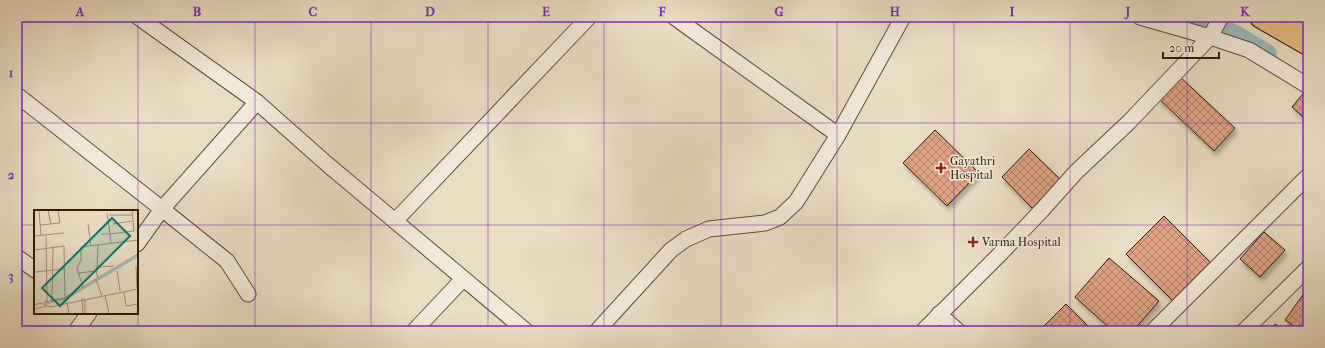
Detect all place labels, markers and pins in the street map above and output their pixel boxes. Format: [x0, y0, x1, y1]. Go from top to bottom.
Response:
place label: Gayathri Hospital [950, 154, 996, 182]
marker: Gayathri Hospital [935, 162, 947, 174]
place label: Varma Hospital [981, 235, 1061, 249]
marker: Varma Hospital [967, 236, 979, 248]

